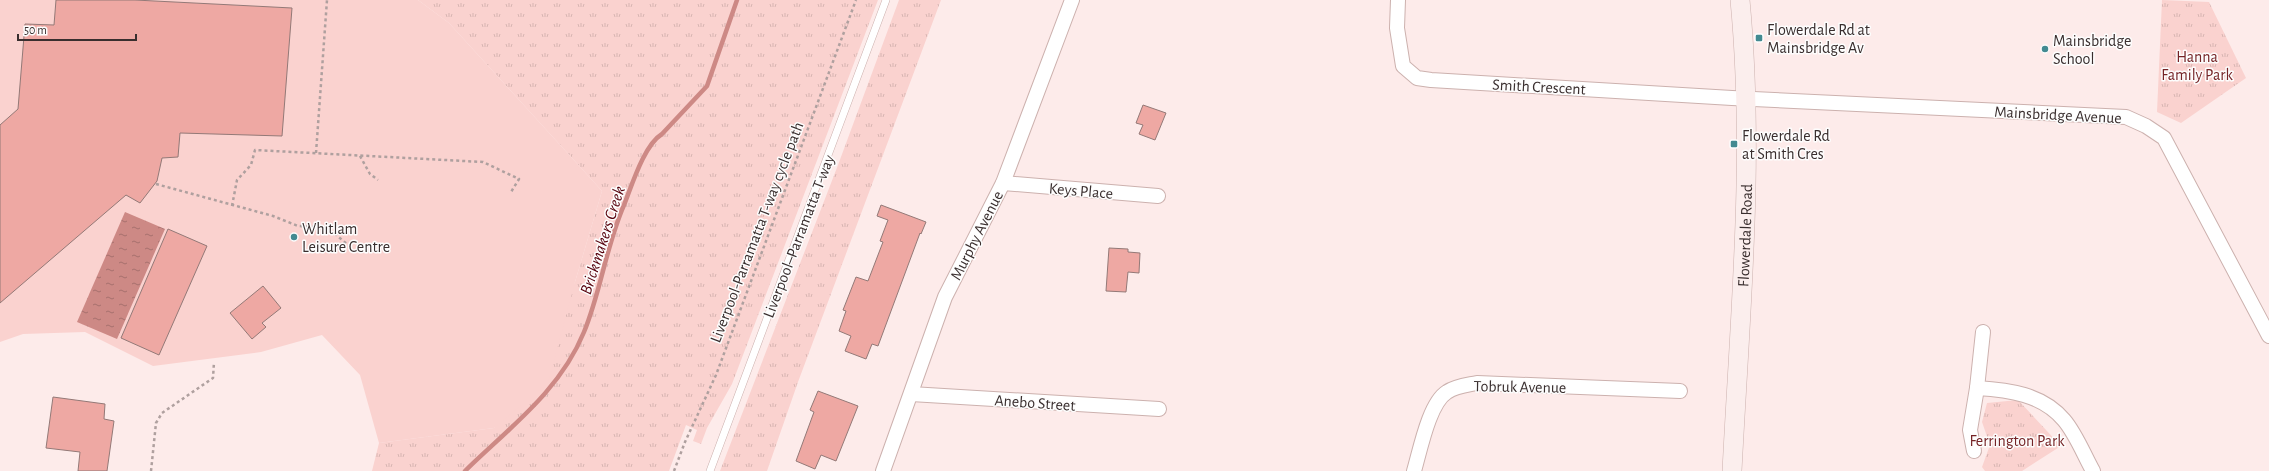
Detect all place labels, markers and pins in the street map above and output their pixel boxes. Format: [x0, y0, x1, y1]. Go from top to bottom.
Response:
place label: Flowerdale Rd at Mainsbridge Av [1767, 22, 1870, 56]
marker: Flowerdale Rd at Mainsbridge Av [1754, 33, 1764, 43]
place label: Mainsbridge School [2053, 33, 2131, 67]
marker: Mainsbridge School [2040, 44, 2050, 54]
place label: Flowerdale Rd at Smith Cres [1742, 128, 1830, 162]
marker: Flowerdale Rd at Smith Cres [1729, 139, 1739, 149]
place label: Whitlam Leisure Centre [302, 221, 390, 255]
marker: Whitlam Leisure Centre [289, 232, 299, 242]

